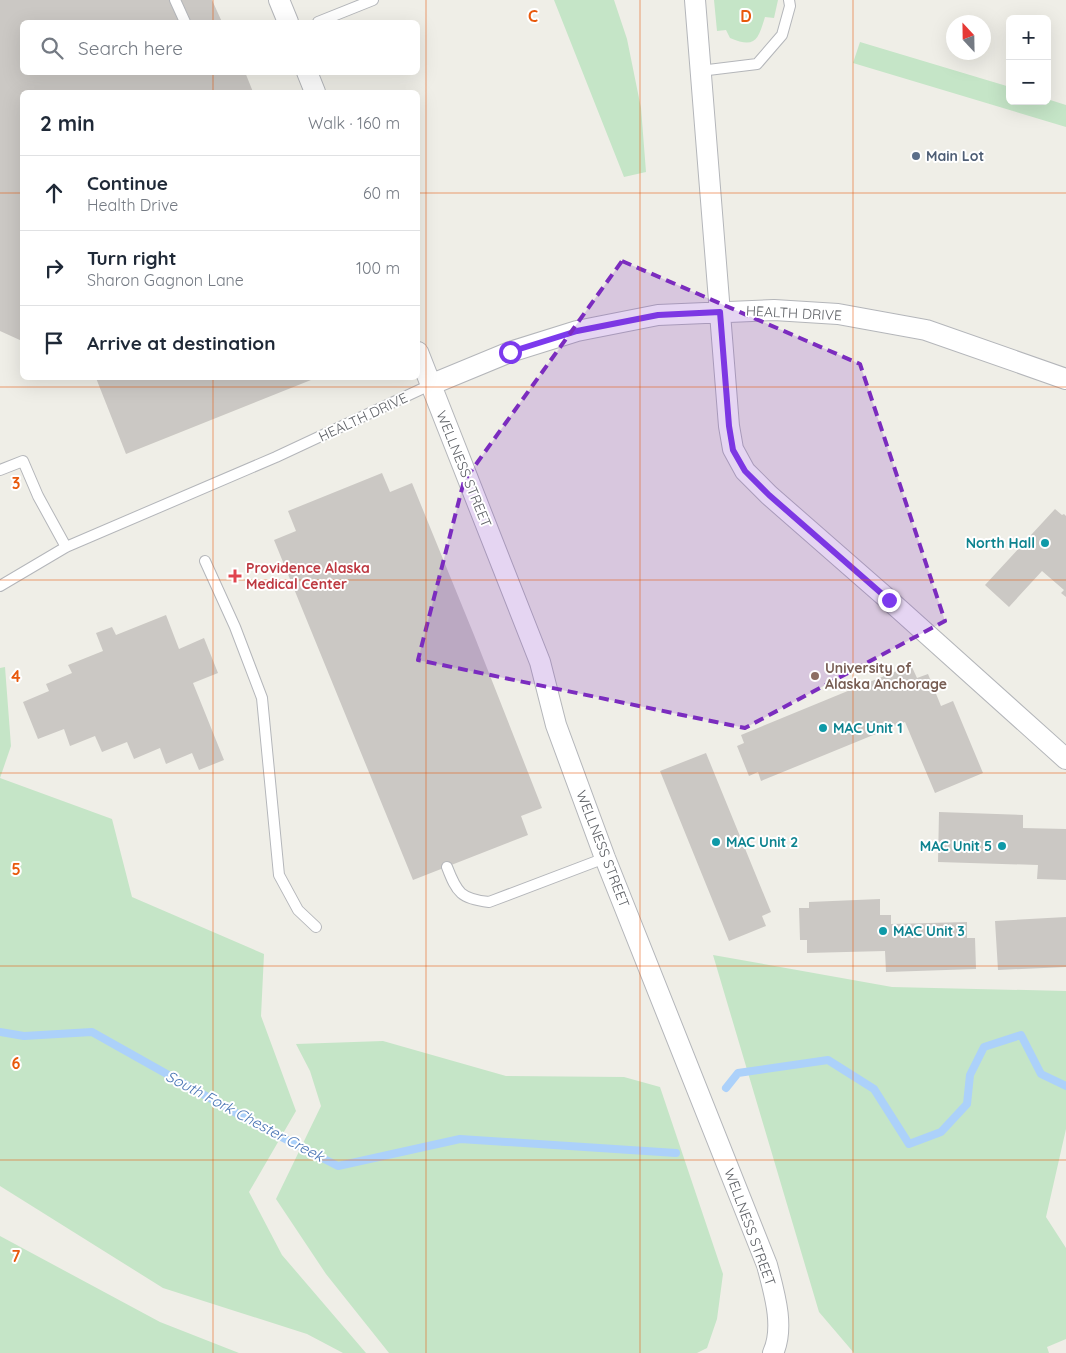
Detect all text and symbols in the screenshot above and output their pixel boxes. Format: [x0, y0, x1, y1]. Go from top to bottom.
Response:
text: C [528, 6, 538, 26]
text: D [740, 6, 752, 26]
north arrow [946, 15, 991, 60]
map controls [1006, 15, 1051, 105]
button: + [1006, 15, 1051, 60]
search box [20, 20, 420, 75]
icon: search [38, 34, 66, 62]
text: Search here [78, 36, 183, 60]
button: − [1006, 60, 1051, 105]
text: 2 min [40, 110, 95, 136]
text: Walk · 160 m [308, 113, 400, 133]
place label: Main Lot [926, 147, 984, 165]
marker: Main Lot [910, 150, 922, 162]
text: Continue [87, 171, 168, 195]
icon: ahead [40, 179, 68, 207]
text: 60 m [363, 183, 400, 203]
text: Health Drive [87, 195, 178, 215]
text: Turn right [87, 246, 176, 270]
icon: right [40, 254, 68, 282]
text: 100 m [356, 258, 400, 278]
text: Sharon Gagnon Lane [87, 270, 244, 290]
street label: HEALTH DRIVE [745, 301, 843, 325]
icon: arrive [40, 329, 68, 357]
text: Arrive at destination [87, 331, 276, 355]
route start [499, 341, 522, 364]
street label: HEALTH DRIVE [316, 388, 410, 446]
street label: WELLNESS STREET [432, 408, 496, 530]
text: 3 [12, 473, 20, 493]
place label: North Hall [966, 534, 1035, 552]
marker: North Hall [1039, 537, 1051, 549]
place label: Providence Alaska Medical Center [246, 559, 370, 593]
marker: Providence Alaska Medical Center [228, 569, 242, 583]
route end [878, 589, 901, 612]
place label: University of Alaska Anchorage [825, 659, 947, 693]
text: 4 [11, 666, 21, 686]
marker: University of Alaska Anchorage [809, 670, 821, 682]
place label: MAC Unit 1 [833, 719, 903, 737]
marker: MAC Unit 1 [817, 722, 829, 734]
street label: WELLNESS STREET [572, 788, 634, 910]
place label: MAC Unit 2 [726, 833, 798, 851]
marker: MAC Unit 2 [710, 836, 722, 848]
place label: MAC Unit 5 [920, 837, 992, 855]
marker: MAC Unit 5 [996, 840, 1008, 852]
text: 5 [11, 859, 21, 879]
place label: MAC Unit 3 [893, 922, 965, 940]
marker: MAC Unit 3 [877, 925, 889, 937]
text: 6 [12, 1053, 21, 1073]
water label: South Fork Chester Creek [163, 1066, 329, 1167]
street label: WELLNESS STREET [720, 1166, 780, 1288]
text: 7 [12, 1246, 21, 1266]

